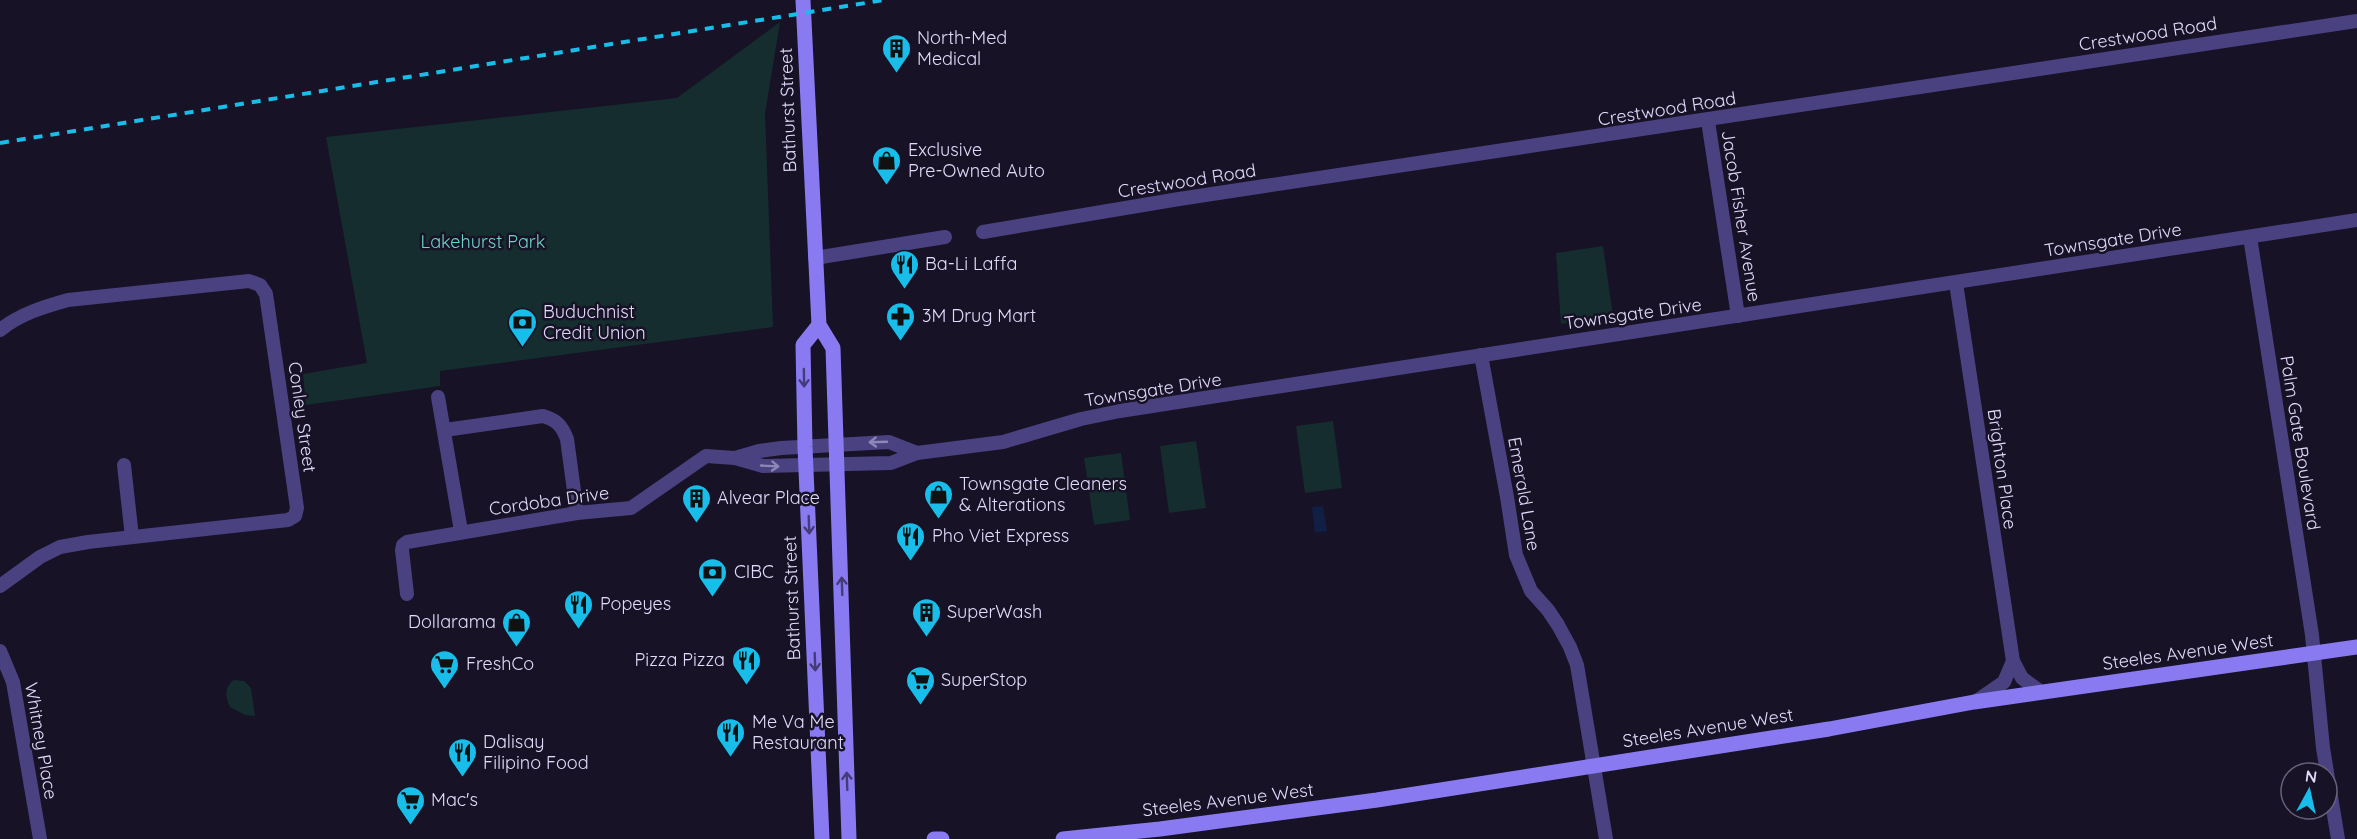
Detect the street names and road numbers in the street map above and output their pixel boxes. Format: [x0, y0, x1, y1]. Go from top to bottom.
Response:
street label: Crestwood Road [2077, 11, 2219, 56]
street label: Bathurst Street [774, 47, 801, 173]
street label: Crestwood Road [1596, 86, 1738, 131]
street label: Jacob Fisher Avenue [1717, 128, 1766, 303]
street label: Crestwood Road [1116, 158, 1258, 203]
street label: Townsgate Drive [2043, 217, 2183, 262]
street label: Townsgate Drive [1563, 292, 1703, 335]
street label: Palm Gate Boulevard [2275, 354, 2326, 532]
street label: Conley Street [283, 360, 322, 474]
street label: Townsgate Drive [1083, 367, 1223, 412]
street label: Brighton Place [1983, 407, 2022, 531]
street label: Emerald Lane [1503, 435, 1546, 553]
street label: Cordoba Drive [487, 481, 610, 520]
street label: Bathurst Street [778, 535, 805, 661]
street label: Steeles Avenue West [2101, 628, 2275, 675]
street label: Whitney Place [20, 681, 63, 801]
street label: Steeles Avenue West [1621, 703, 1795, 752]
street label: Steeles Avenue West [1141, 778, 1315, 821]

